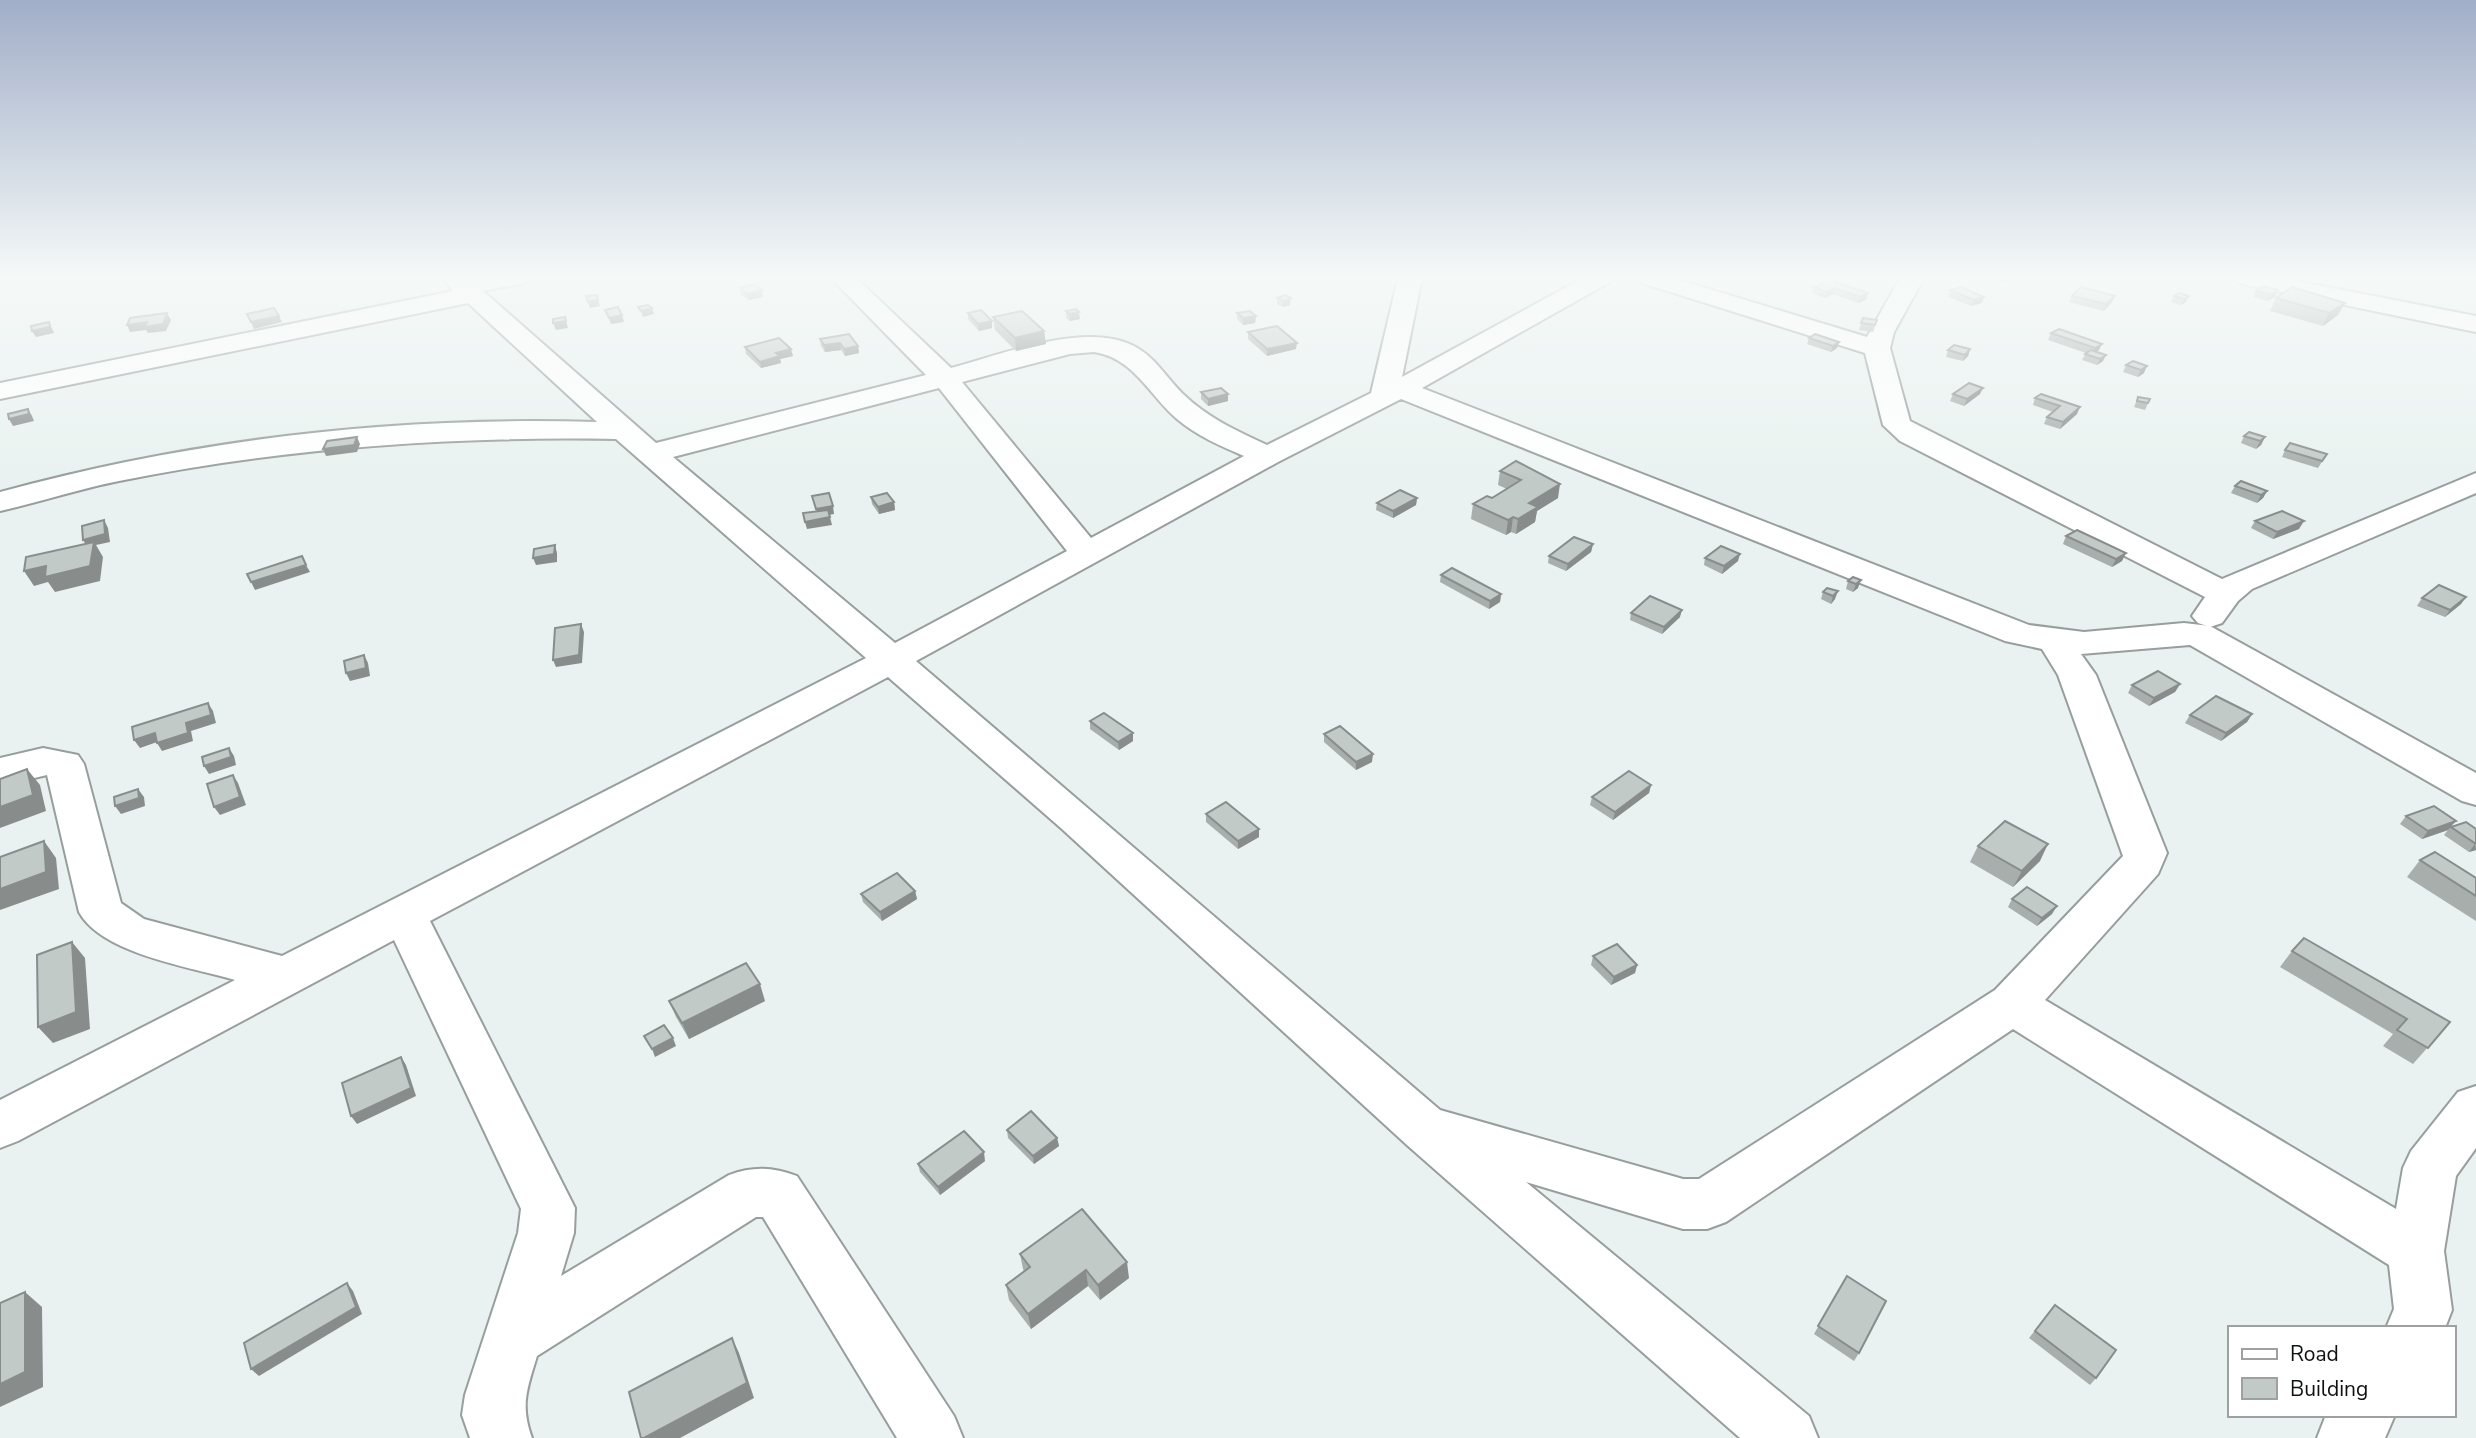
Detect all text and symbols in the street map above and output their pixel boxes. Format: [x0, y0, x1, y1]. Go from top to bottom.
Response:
legend [2228, 1326, 2455, 1417]
text: Road [2290, 1340, 2339, 1368]
text: Building [2290, 1375, 2368, 1403]

